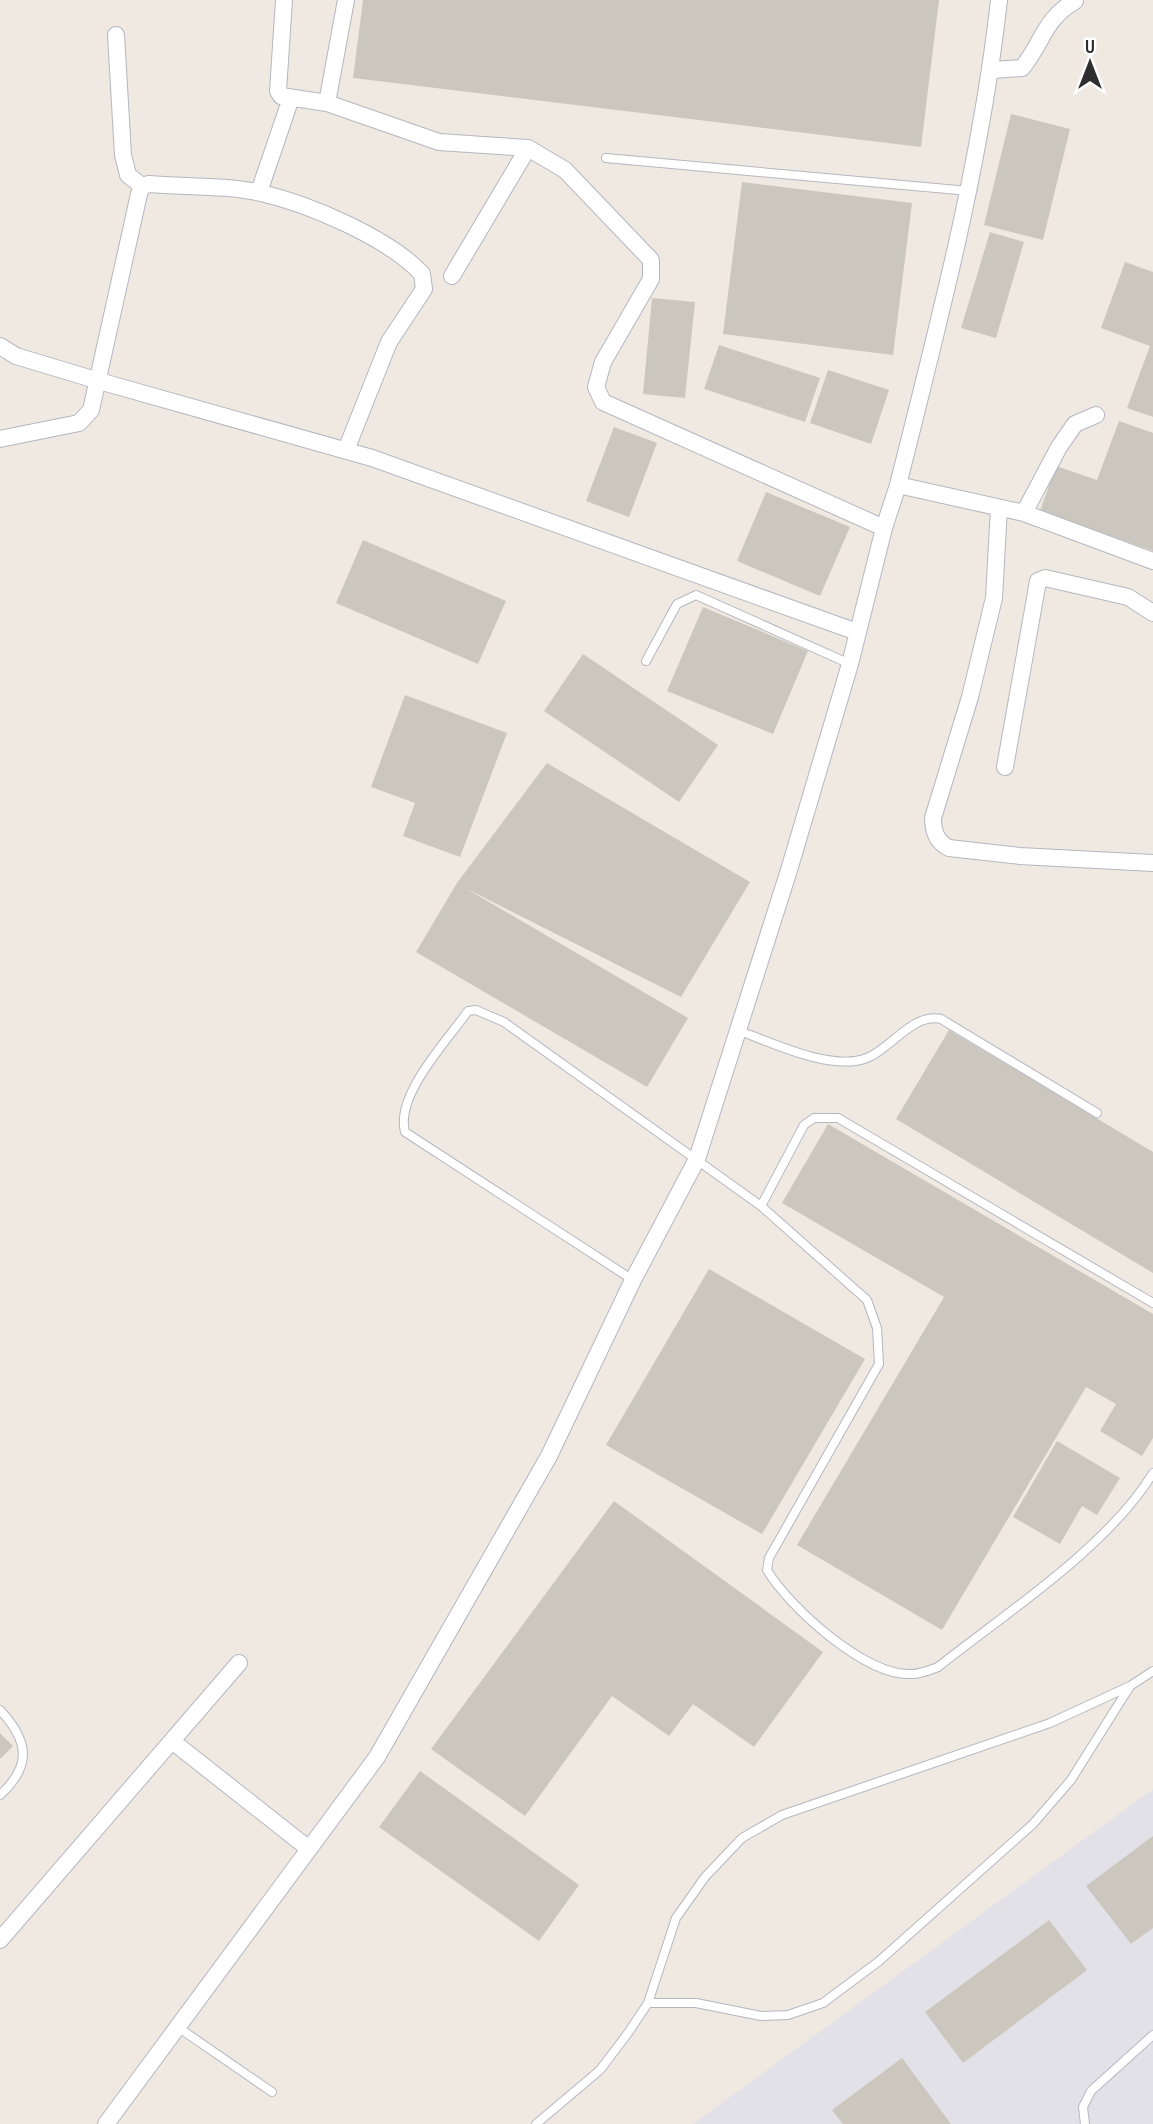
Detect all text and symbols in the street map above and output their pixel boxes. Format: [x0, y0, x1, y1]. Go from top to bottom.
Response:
north arrow [1055, 28, 1125, 98]
text: U [1085, 36, 1095, 59]

